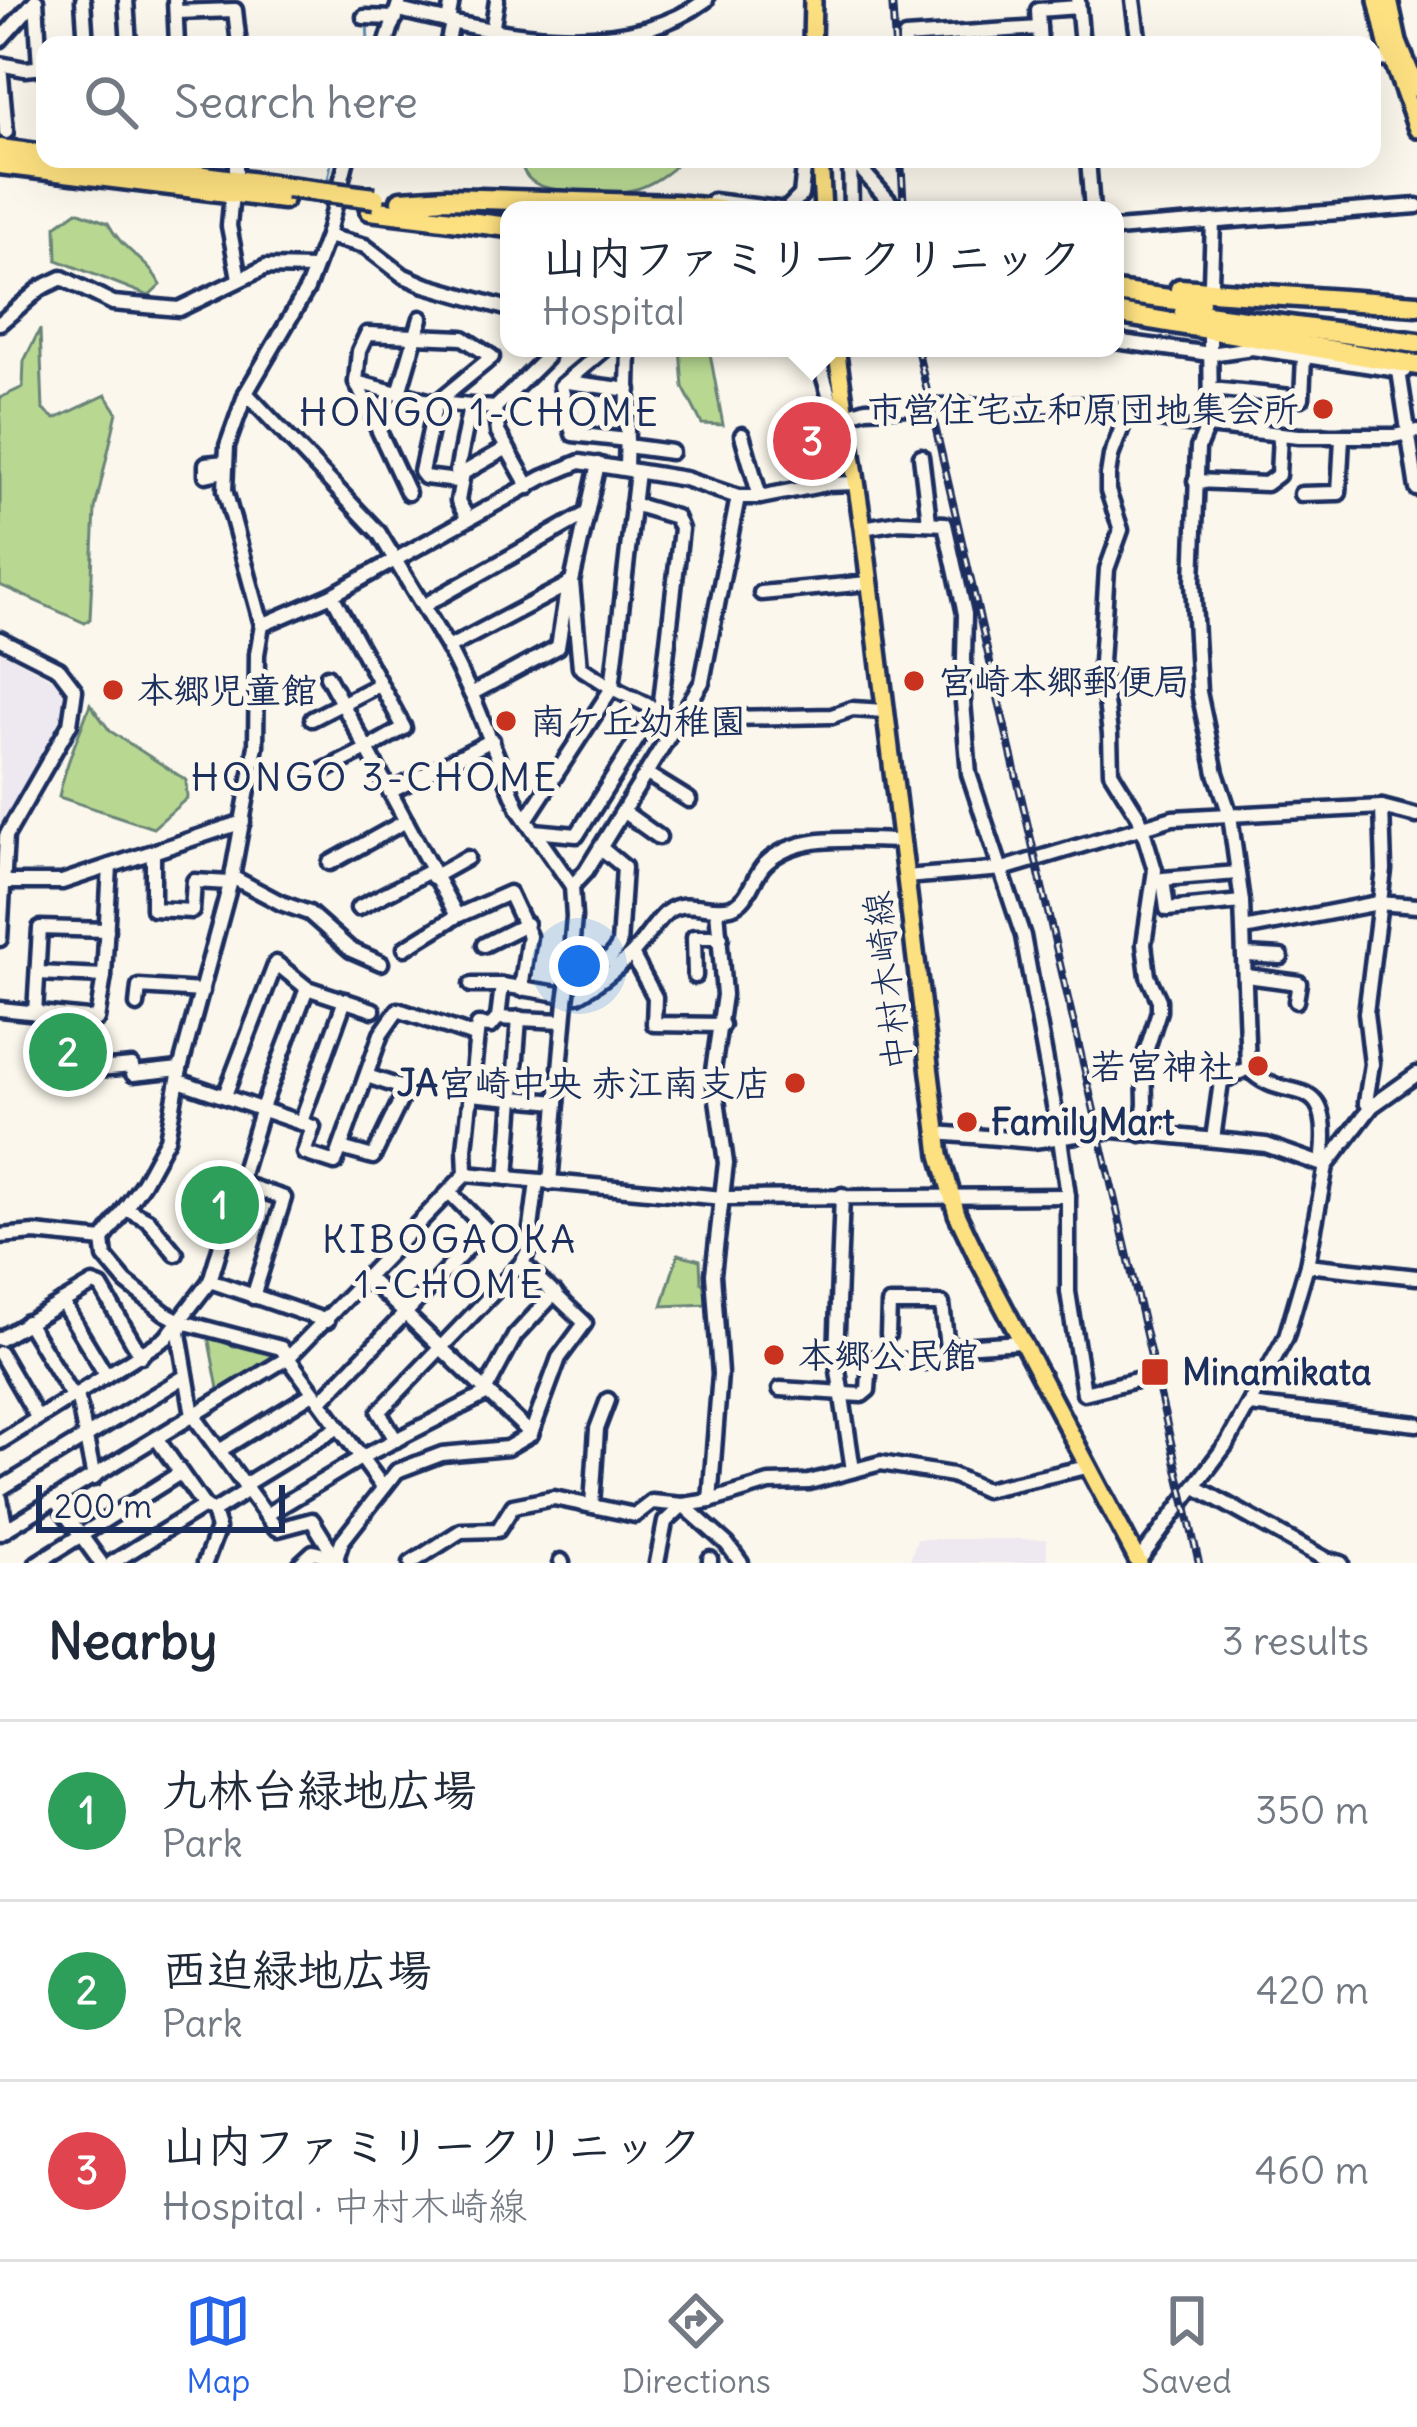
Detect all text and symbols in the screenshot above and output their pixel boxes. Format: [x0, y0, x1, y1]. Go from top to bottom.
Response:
search box [36, 36, 1381, 168]
icon: search [78, 69, 144, 135]
text: Search here [174, 74, 418, 130]
popup [500, 201, 1124, 357]
text: 山内ファミリークリニック [542, 230, 1082, 286]
text: Hospital [542, 287, 685, 336]
place label: 市営住宅立和原団地集会所 [867, 387, 1299, 432]
district label: HONGO 1-CHOME [299, 388, 661, 437]
pin: 3 [773, 396, 851, 486]
marker: 市営住宅立和原団地集会所 [1310, 396, 1336, 422]
place label: 宮崎本郷郵便局 [938, 659, 1190, 704]
place label: 本郷児童館 [137, 668, 317, 713]
marker: 宮崎本郷郵便局 [901, 668, 927, 694]
marker: 本郷児童館 [100, 677, 126, 703]
place label: 南ケ丘幼稚園 [530, 699, 746, 744]
marker: 南ケ丘幼稚園 [493, 708, 519, 734]
district label: HONGO 3-CHOME [191, 753, 559, 802]
street label: 中村木崎線 [854, 889, 921, 1073]
your location [549, 936, 609, 996]
pin: 2 [29, 1007, 107, 1097]
place label: 若宮神社 [1090, 1044, 1234, 1089]
marker: 若宮神社 [1245, 1053, 1271, 1079]
place label: JA宮崎中央 赤江南支店 [397, 1061, 771, 1106]
marker: JA宮崎中央 赤江南支店 [782, 1070, 808, 1096]
place label: FamilyMart [991, 1100, 1175, 1145]
marker: FamilyMart [954, 1109, 980, 1135]
pin: 1 [181, 1160, 259, 1250]
district label: KIBOGAOKA 1-CHOME [322, 1215, 578, 1309]
place label: 本郷公民館 [798, 1333, 978, 1378]
marker: 本郷公民館 [761, 1342, 787, 1368]
place label: Minamikata [1182, 1350, 1372, 1395]
marker: Minamikata [1139, 1356, 1171, 1388]
scale bar [36, 1479, 285, 1532]
text: 200 m [54, 1485, 152, 1527]
text: Nearby [48, 1609, 217, 1673]
text: 3 results [1222, 1617, 1369, 1666]
text: 九林台緑地広場 [162, 1762, 477, 1818]
text: 1 [79, 1786, 95, 1835]
text: 350 m [1255, 1786, 1369, 1835]
text: Park [162, 1819, 243, 1868]
text: 西迫緑地広場 [162, 1942, 432, 1998]
text: 2 [76, 1966, 98, 2015]
text: 420 m [1256, 1966, 1369, 2015]
text: Park [162, 1999, 243, 2048]
text: 山内ファミリークリニック [162, 2118, 702, 2174]
text: 3 [76, 2146, 98, 2195]
text: 460 m [1255, 2146, 1369, 2195]
text: Hospital · 中村木崎線 [162, 2182, 527, 2231]
tab: Map [185, 2288, 251, 2402]
tab: Directions [622, 2288, 771, 2402]
tab: Saved [1141, 2288, 1232, 2402]

